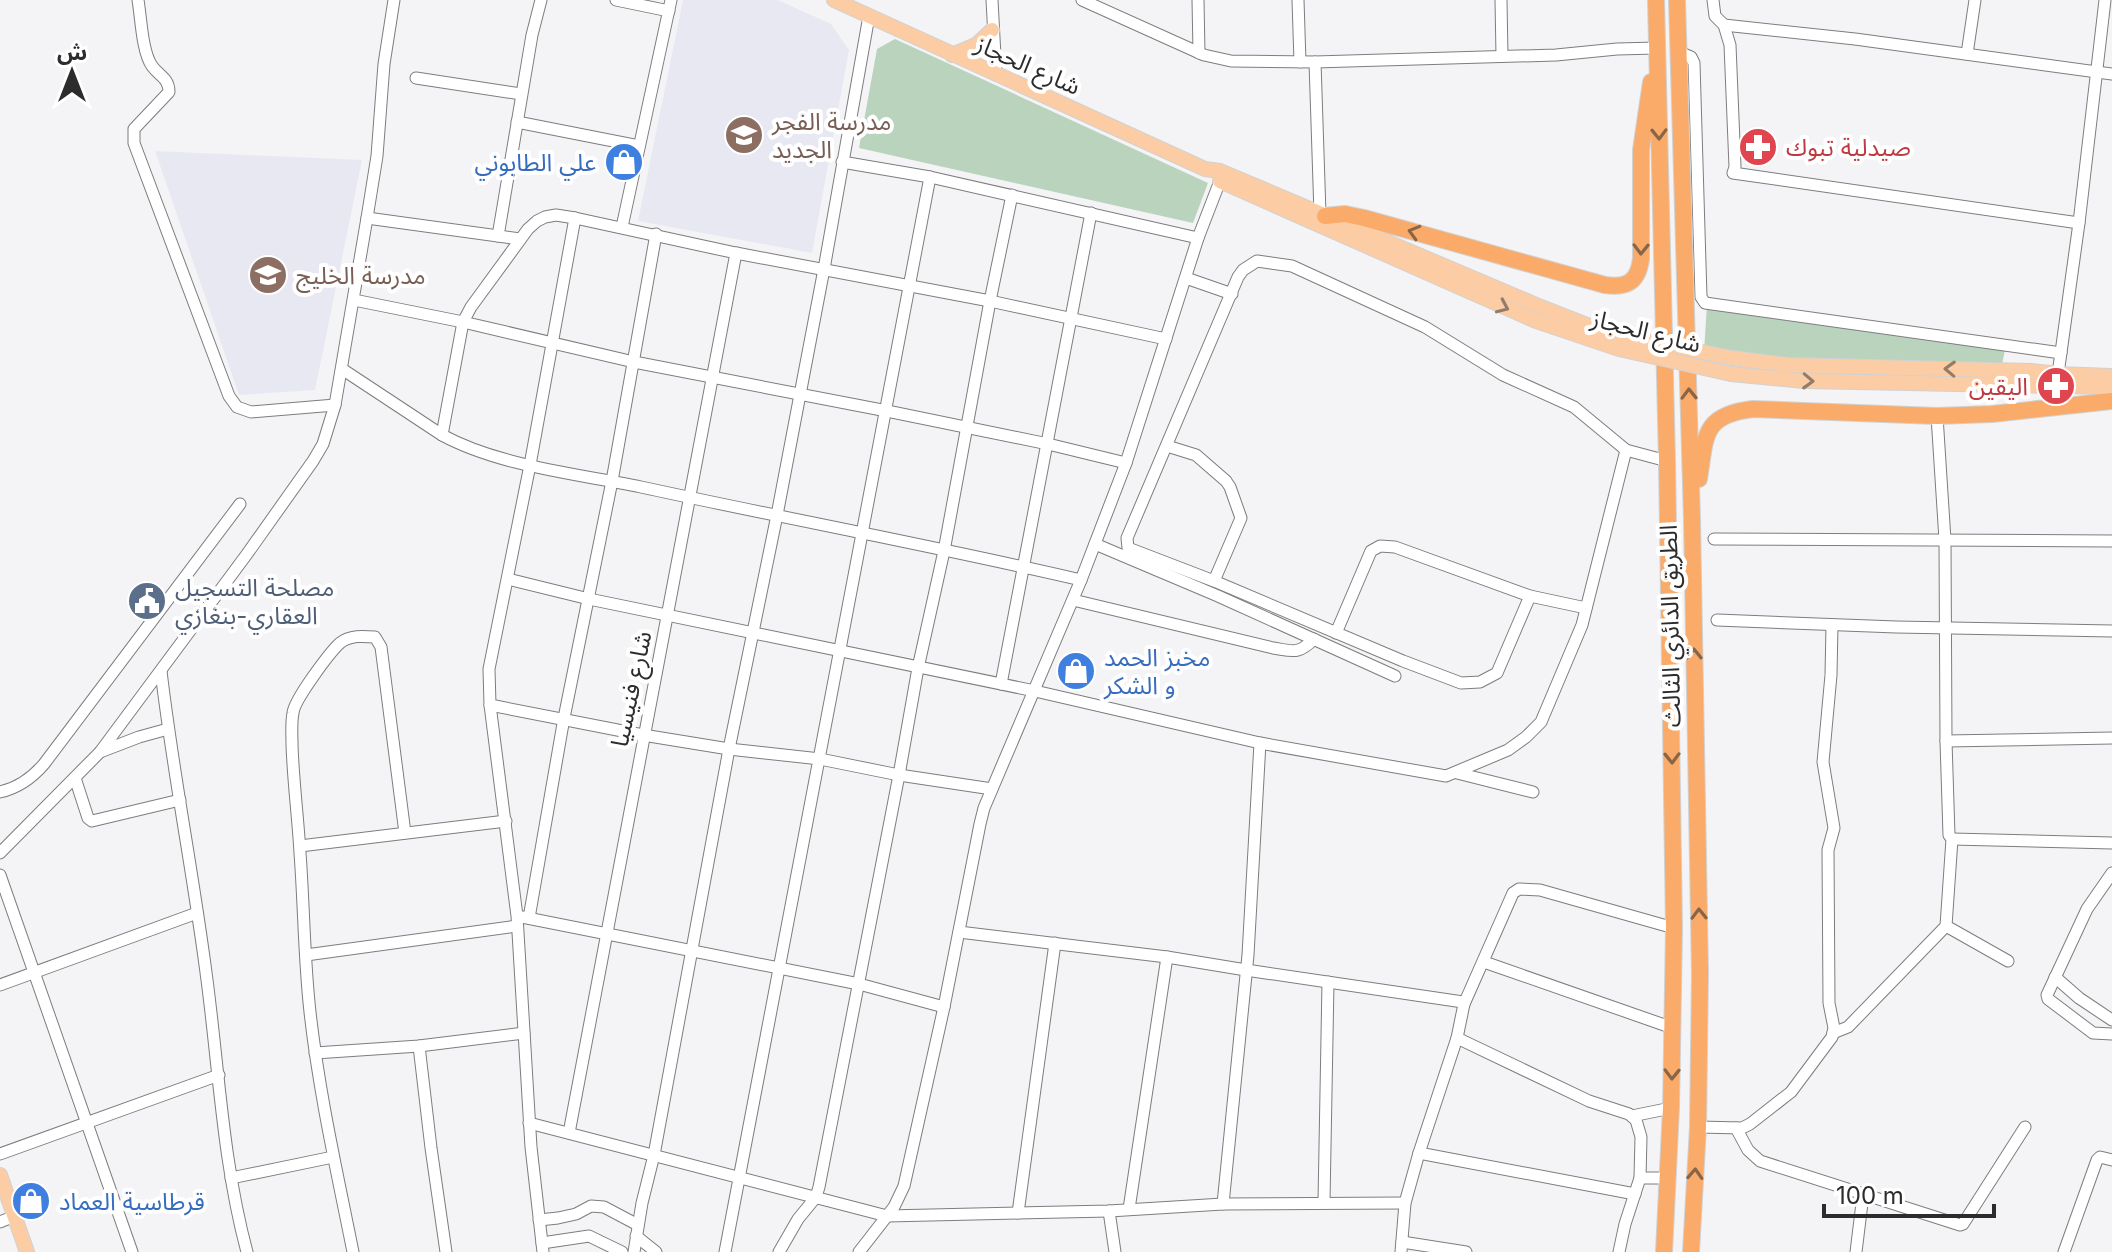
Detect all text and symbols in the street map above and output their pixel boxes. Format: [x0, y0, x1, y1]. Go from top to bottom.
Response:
street label: شارع الحجاز [969, 29, 1085, 104]
north arrow [32, 32, 112, 112]
text: ش [57, 39, 87, 65]
place label: مدرسة الفجر الجديد [771, 107, 891, 164]
school or university icon: مدرسة الفجر الجديد [723, 114, 765, 156]
pharmacy icon: صيدلية تبوك [1737, 126, 1779, 168]
one-way arrow [1651, 128, 1668, 141]
place label: صيدلية تبوك [1786, 133, 1911, 162]
shop icon: علي الطابوني [603, 141, 645, 183]
place label: علي الطابوني [474, 148, 596, 181]
one-way arrow [1408, 224, 1422, 241]
one-way arrow [1632, 243, 1650, 256]
school or university icon: مدرسة الخليج [247, 254, 289, 296]
place label: مدرسة الخليج [296, 261, 426, 293]
one-way arrow [1495, 297, 1509, 313]
street label: شارع الحجاز [1587, 303, 1704, 362]
one-way arrow [1943, 360, 1956, 378]
pharmacy icon: اليقين [2035, 365, 2077, 407]
place label: اليقين [1969, 372, 2028, 401]
one-way arrow [1802, 373, 1815, 390]
one-way arrow [1681, 387, 1698, 400]
street label: الطريق الدائري الثالث [1654, 524, 1691, 728]
place label: مصلحة التسجيل العقاري-بنغازي [175, 573, 334, 634]
public building icon: مصلحة التسجيل العقاري-بنغازي [126, 580, 168, 622]
street label: شارع فنيسيا [605, 628, 660, 750]
place label: مخبز الحمد و الشكر [1103, 643, 1210, 700]
one-way arrow [1685, 647, 1703, 660]
shop icon: مخبز الحمد و الشكر [1055, 650, 1097, 692]
one-way arrow [1663, 752, 1680, 765]
one-way arrow [1690, 907, 1707, 920]
one-way arrow [1663, 1068, 1681, 1081]
one-way arrow [1687, 1167, 1704, 1180]
scale bar [1824, 1168, 1994, 1218]
shop icon: قرطاسية العماد [10, 1180, 52, 1222]
text: 100 m [1836, 1181, 1904, 1210]
place label: قرطاسية العماد [59, 1187, 205, 1216]

